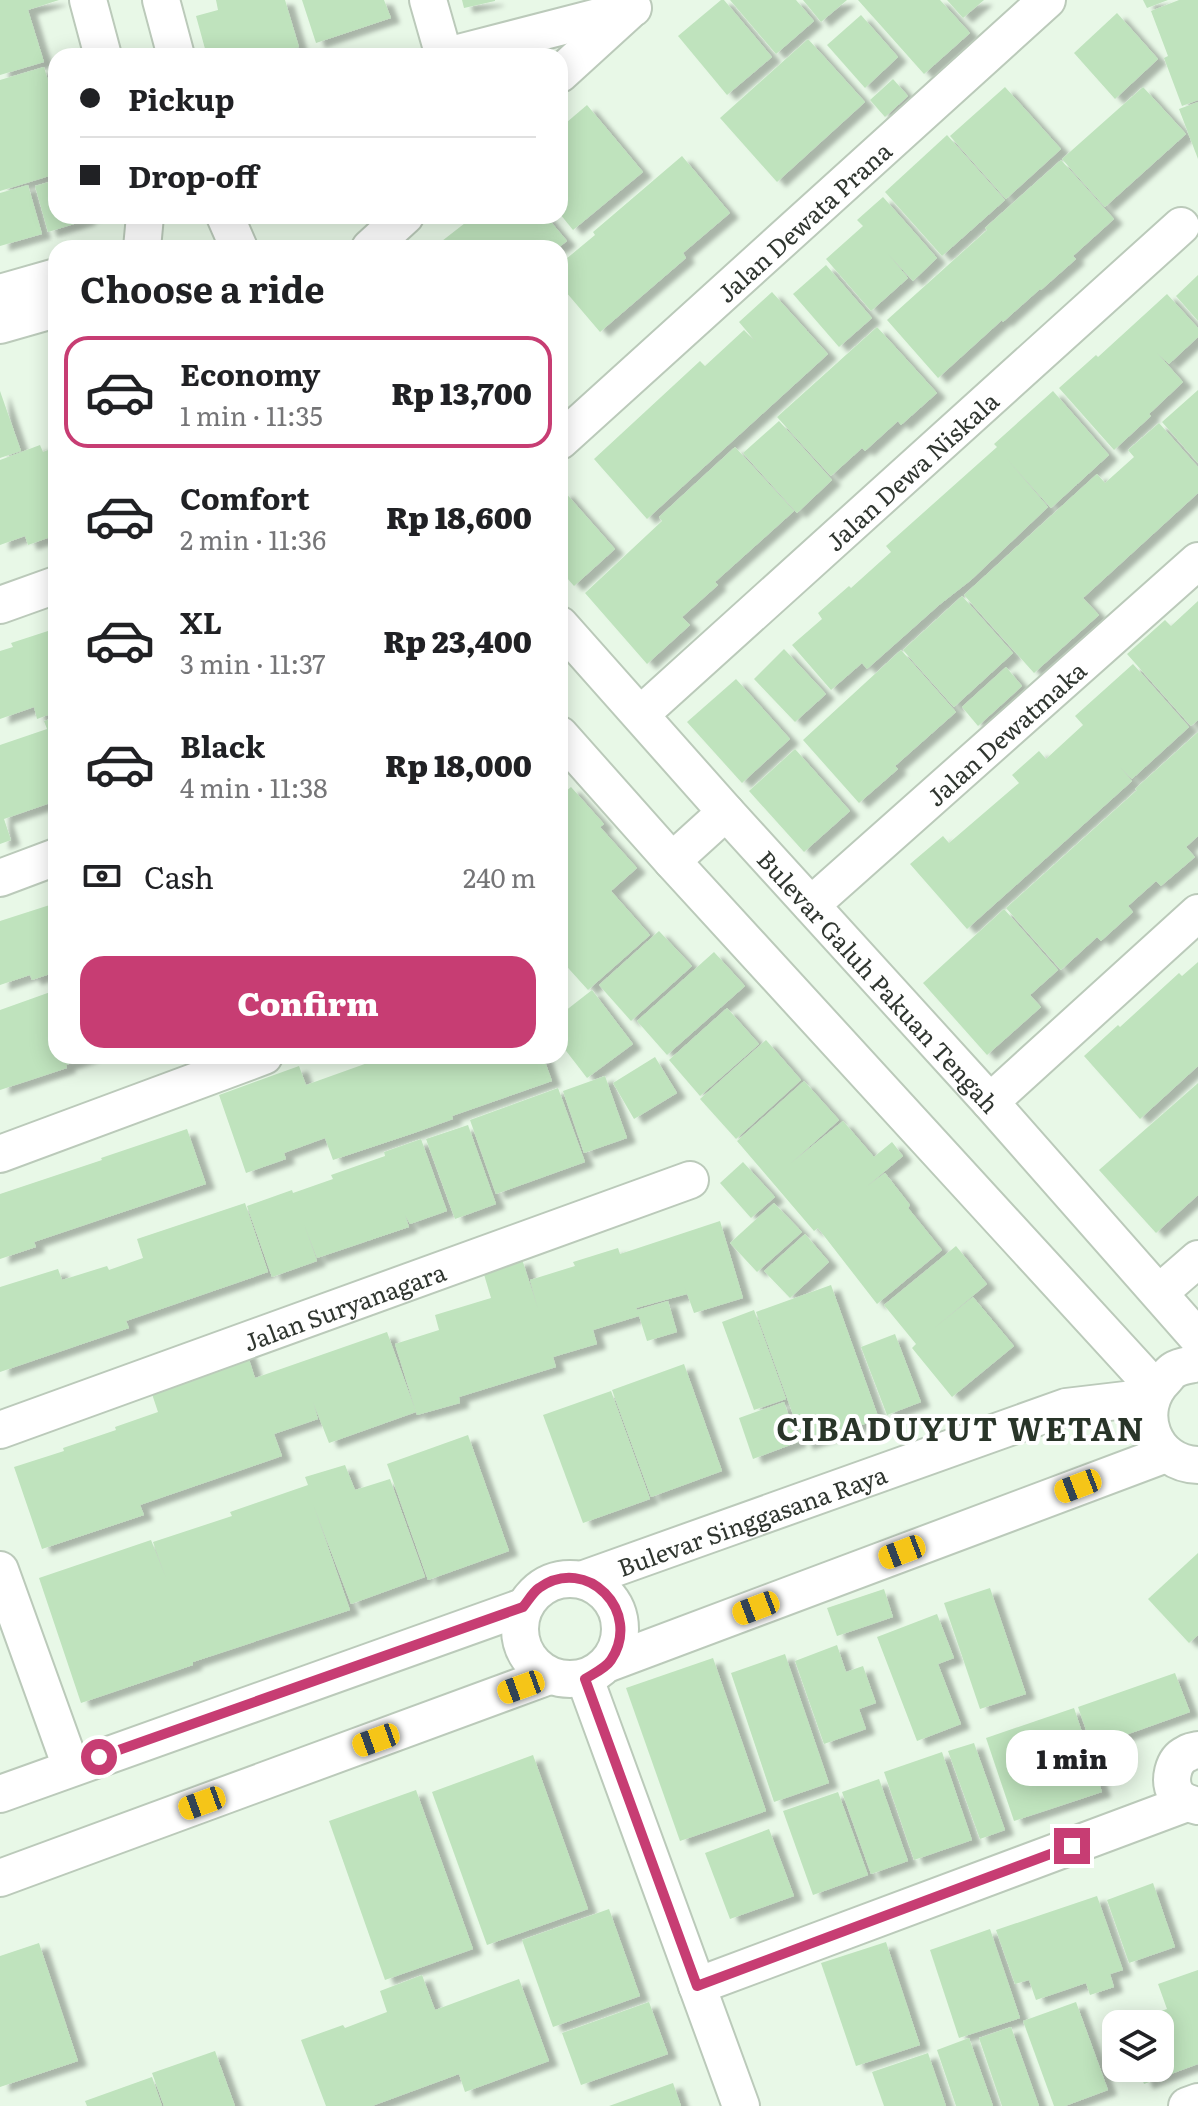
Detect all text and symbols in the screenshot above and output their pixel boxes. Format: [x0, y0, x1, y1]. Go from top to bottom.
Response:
text: Pickup [128, 76, 235, 120]
street label: Jalan Dewata Prana [708, 132, 898, 309]
text: Drop-off [128, 153, 258, 197]
text: Choose a ride [80, 261, 325, 314]
text: Economy [180, 351, 320, 395]
icon: car [84, 356, 156, 428]
text: Rp 13,700 [391, 370, 532, 414]
street label: Jalan Dewa Niskala [817, 382, 1005, 557]
text: 1 min · 11:35 [180, 395, 323, 434]
text: Comfort [180, 475, 310, 519]
icon: car [84, 480, 156, 552]
text: Rp 18,600 [386, 494, 532, 538]
text: 2 min · 11:36 [180, 519, 326, 558]
text: XL [180, 599, 222, 643]
icon: car [84, 604, 156, 676]
text: Rp 23,400 [383, 618, 532, 662]
text: 3 min · 11:37 [180, 643, 326, 682]
street label: Jalan Dewatmaka [918, 652, 1093, 813]
text: Black [180, 723, 265, 767]
icon: car [84, 728, 156, 800]
text: Rp 18,000 [385, 742, 532, 786]
text: 4 min · 11:38 [180, 767, 328, 806]
street label: Bulevar Galuh Pakuan Tengah [750, 841, 1009, 1120]
icon: cash [80, 854, 124, 898]
text: Cash [144, 854, 214, 898]
text: 240 m [463, 857, 536, 896]
button: Confirm [80, 956, 536, 1048]
street label: Jalan Suryanagara [238, 1253, 450, 1358]
district label: CIBADUYUT WETAN [776, 1403, 1146, 1451]
street label: Bulevar Singgasana Raya [612, 1455, 891, 1583]
car [1051, 1466, 1105, 1506]
car [875, 1532, 929, 1572]
car [729, 1588, 783, 1628]
car [494, 1668, 548, 1706]
car [349, 1721, 403, 1759]
callout: 1 min [1006, 1730, 1138, 1786]
text: 1 min [1037, 1738, 1107, 1777]
route start [81, 1739, 117, 1775]
car [175, 1784, 229, 1822]
route end [1054, 1828, 1090, 1864]
map controls [1102, 2010, 1174, 2082]
button: layers [1102, 2010, 1174, 2082]

